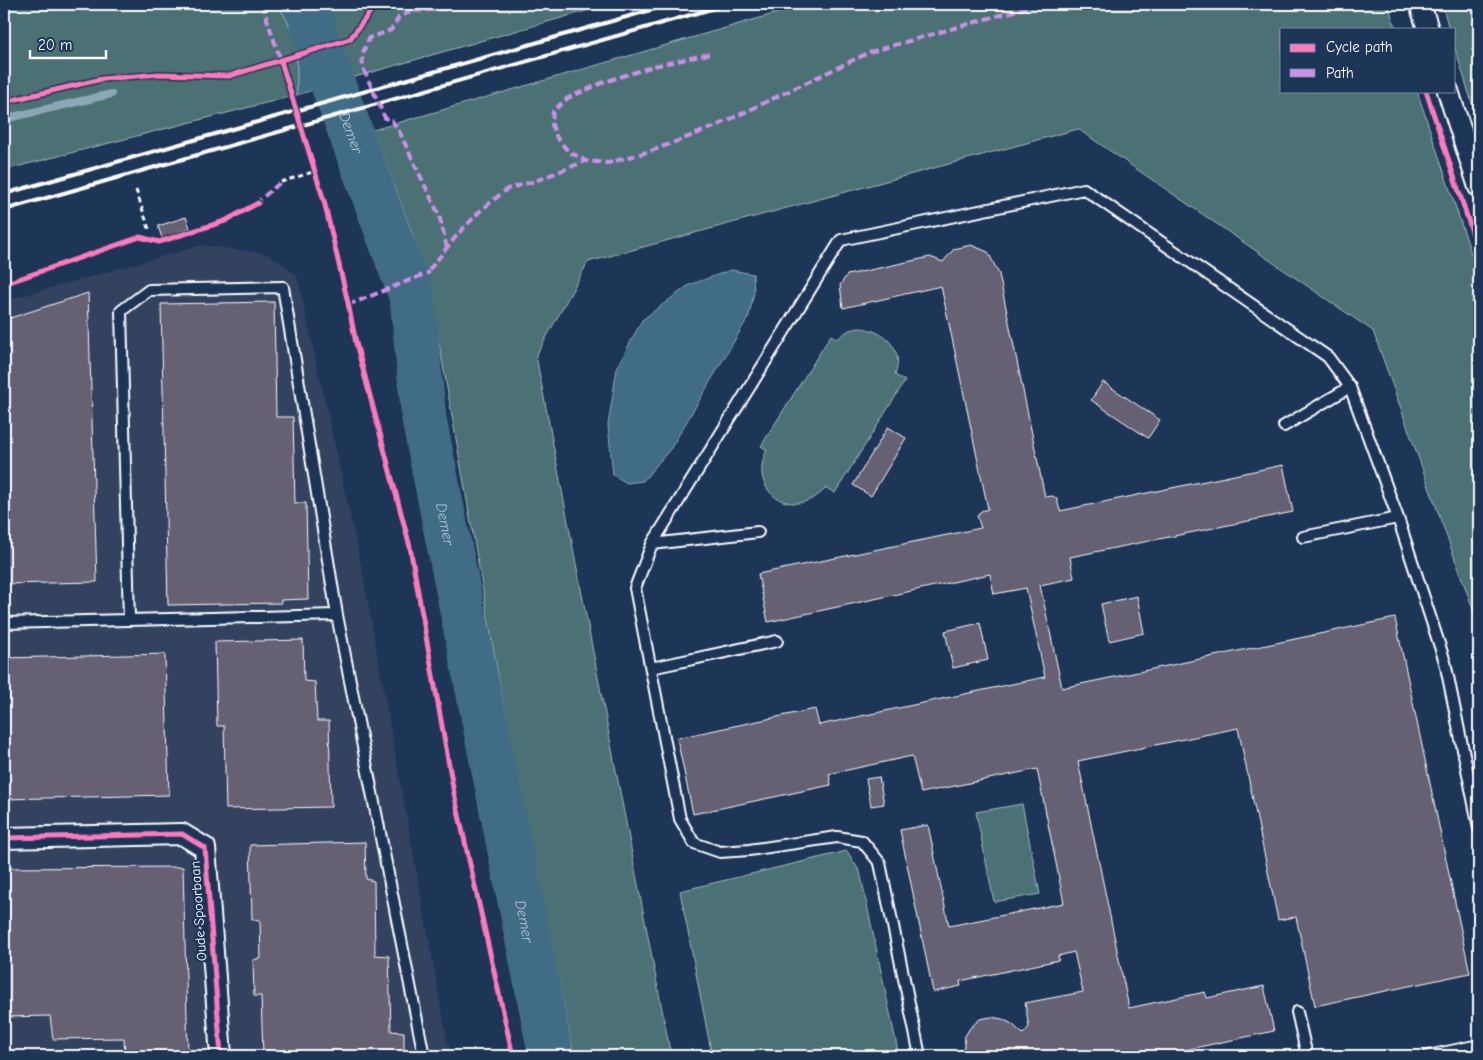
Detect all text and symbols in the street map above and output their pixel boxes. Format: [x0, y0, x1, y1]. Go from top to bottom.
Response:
scale bar [30, 28, 106, 60]
legend [1280, 28, 1456, 92]
text: 20 m [38, 36, 72, 54]
text: Cycle path [1326, 38, 1393, 56]
text: Path [1326, 64, 1354, 82]
water label: Demer [335, 110, 367, 157]
water label: Demer [432, 501, 458, 548]
street label: Oude Spoorbaan [187, 860, 210, 962]
water label: Demer [511, 899, 537, 945]

